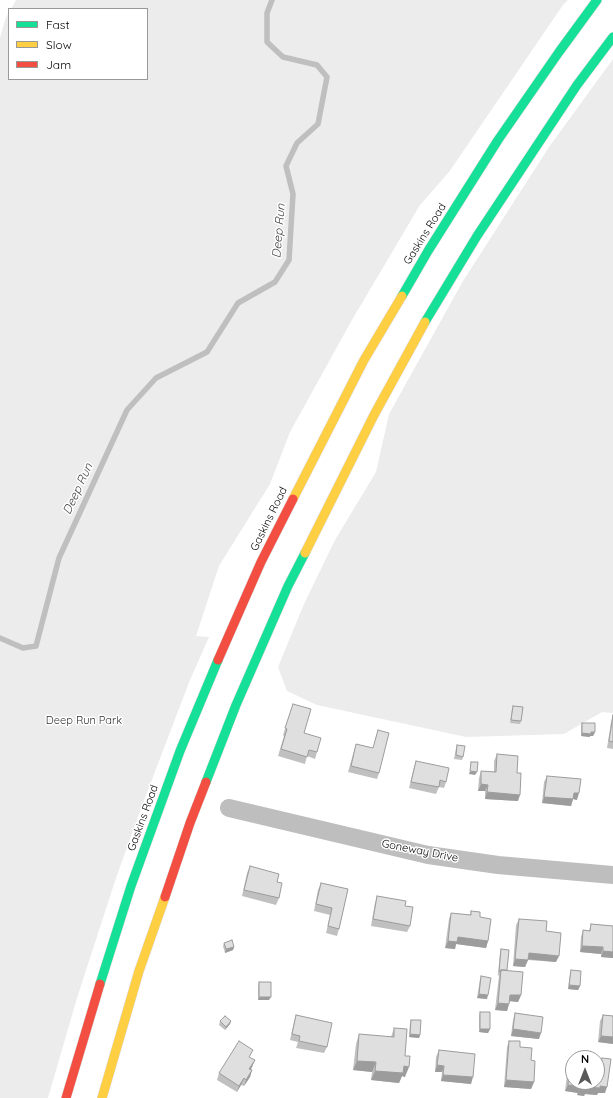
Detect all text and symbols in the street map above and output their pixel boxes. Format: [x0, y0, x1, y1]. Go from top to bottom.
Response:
legend [8, 8, 148, 80]
text: Fast [46, 17, 70, 32]
text: Slow [46, 37, 72, 52]
text: Jam [46, 57, 71, 72]
street label: Gaskins Road [401, 201, 449, 267]
water label: Deep Run [269, 203, 289, 259]
water label: Deep Run [60, 461, 96, 517]
street label: Gaskins Road [248, 485, 290, 553]
park label: Deep Run Park [46, 714, 122, 728]
street label: Gaskins Road [125, 783, 161, 853]
street label: Goneway Drive [381, 837, 459, 865]
north arrow [565, 1050, 605, 1090]
text: N [581, 1052, 589, 1066]

